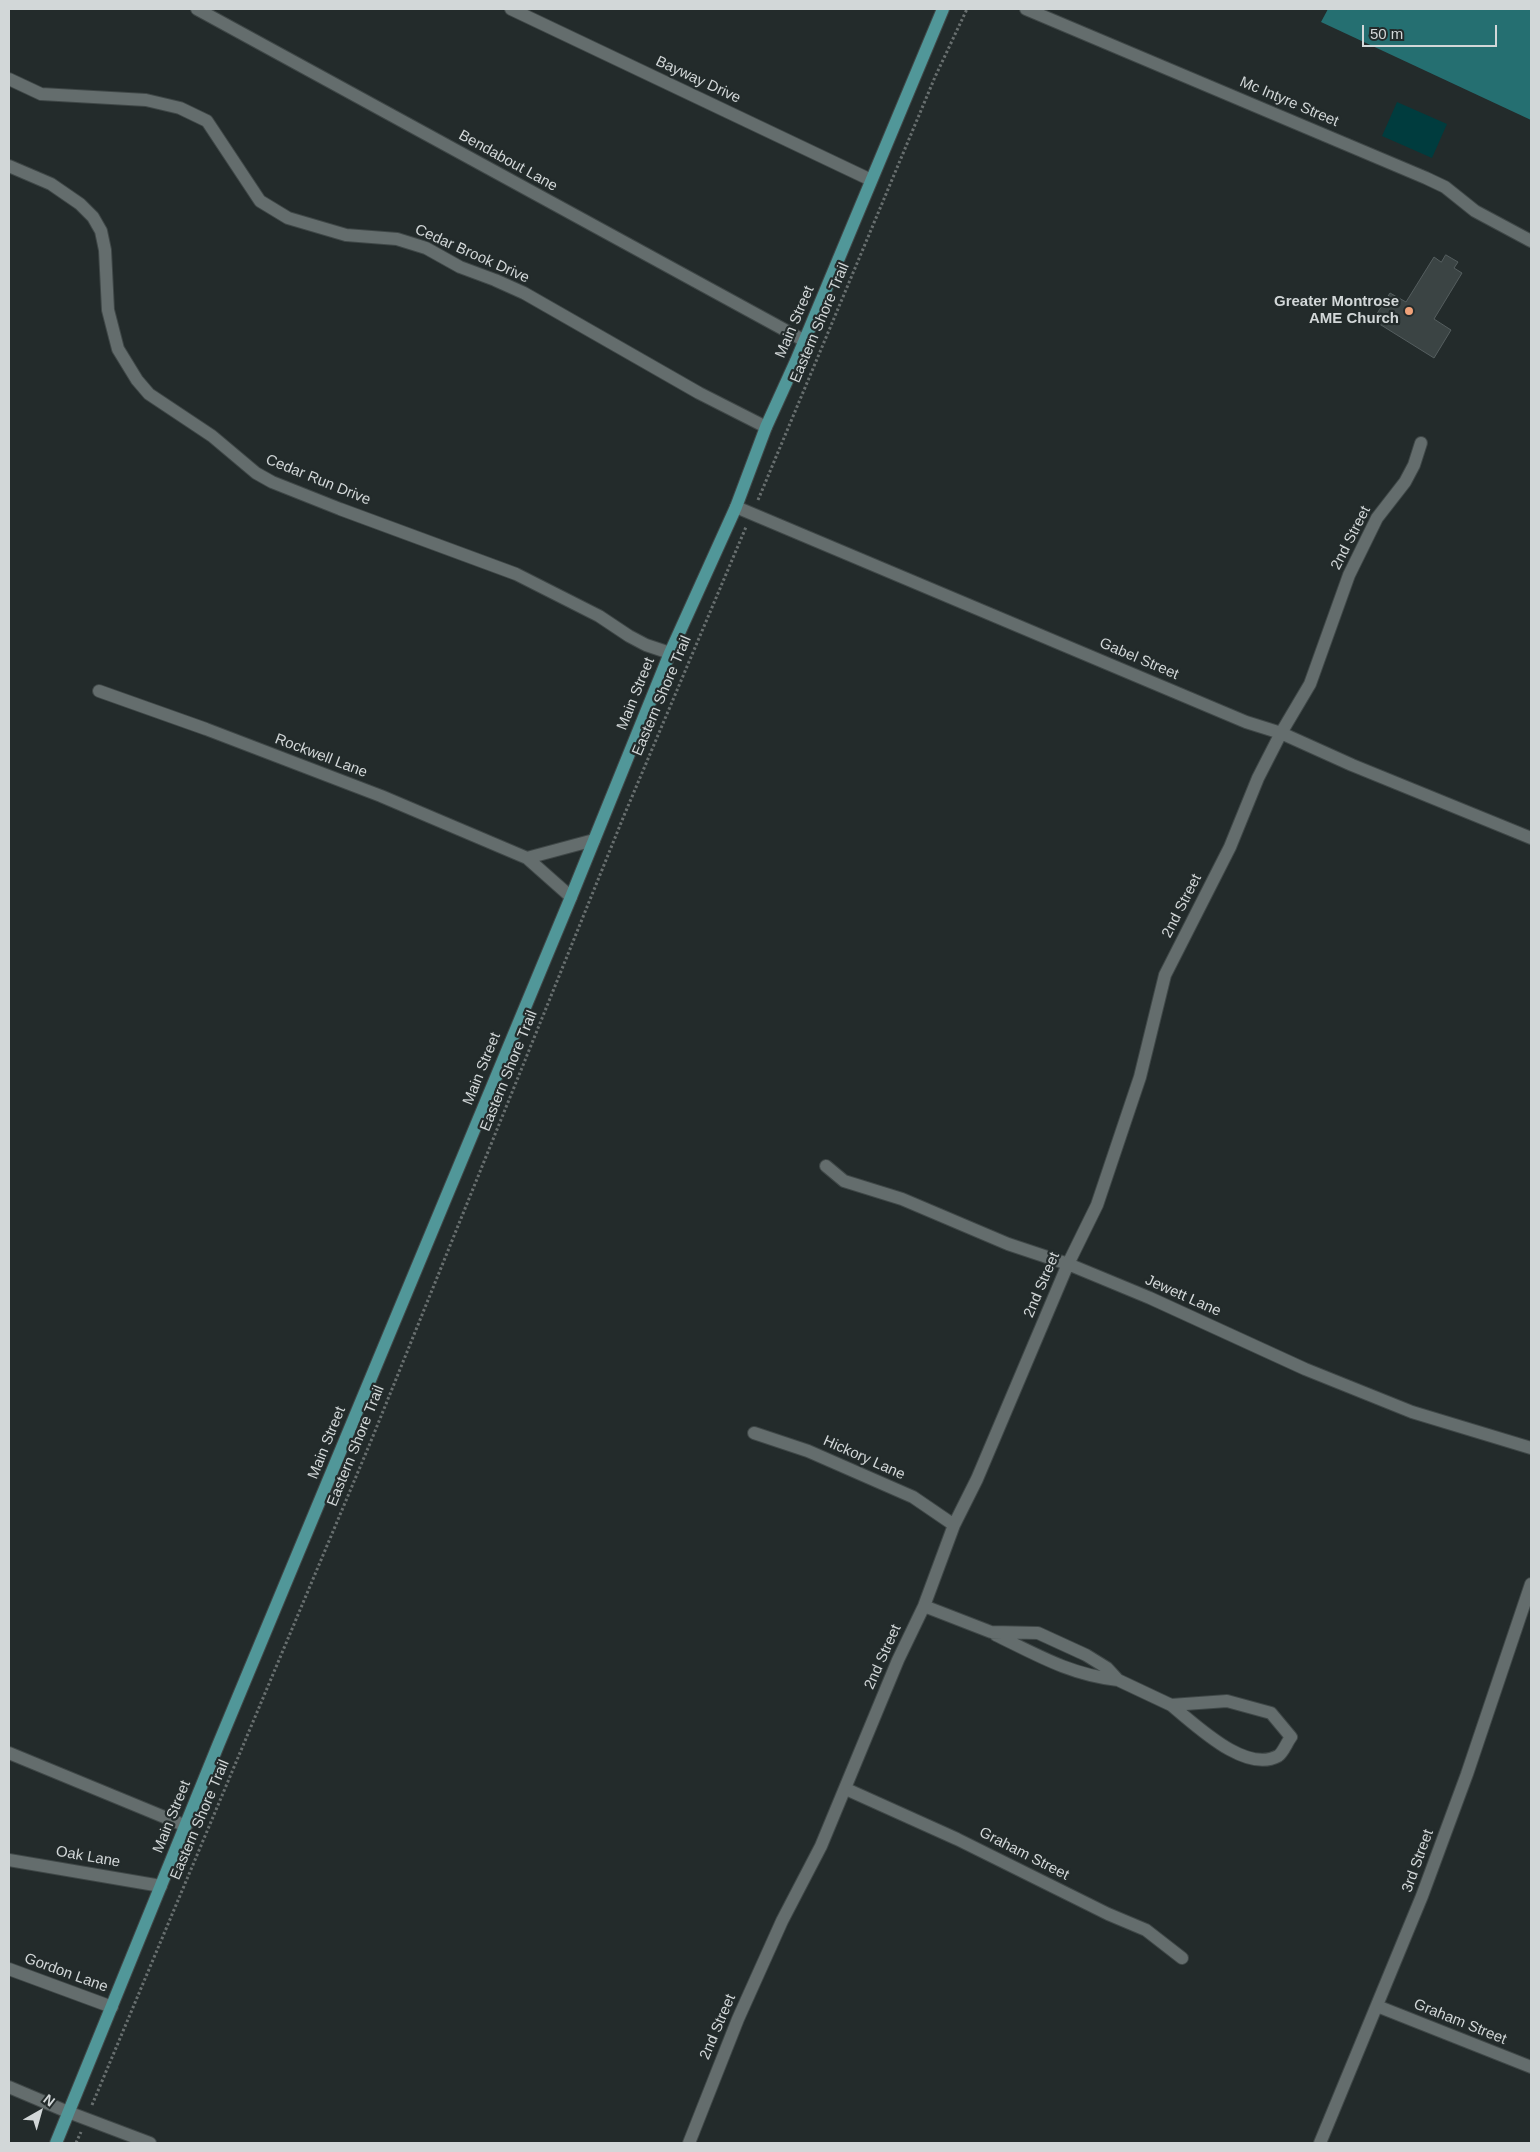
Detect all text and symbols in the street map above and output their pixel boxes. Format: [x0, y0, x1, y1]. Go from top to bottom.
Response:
scale bar [1365, 15, 1500, 47]
text: 50 m [1370, 25, 1403, 42]
street label: Bayway Drive [653, 52, 743, 108]
street label: Mc Intyre Street [1237, 73, 1341, 131]
street label: Bendabout Lane [455, 126, 561, 196]
street label: Cedar Brook Drive [412, 221, 532, 287]
street label: Eastern Shore Trail [787, 260, 853, 386]
street label: Main Street [772, 283, 818, 361]
place label: Greater Montrose AME Church [1274, 293, 1399, 328]
marker: Greater Montrose AME Church [1403, 305, 1415, 317]
street label: Cedar Run Drive [263, 451, 373, 509]
street label: 2nd Street [1327, 503, 1375, 573]
street label: Eastern Shore Trail [629, 633, 695, 759]
street label: Gabel Street [1097, 634, 1181, 684]
street label: Main Street [613, 655, 659, 733]
street label: Rockwell Lane [272, 730, 370, 782]
street label: 2nd Street [1158, 871, 1206, 941]
street label: Eastern Shore Trail [477, 1008, 541, 1134]
street label: Main Street [459, 1030, 505, 1108]
street label: 2nd Street [1020, 1250, 1064, 1320]
street label: Jewett Lane [1142, 1271, 1224, 1321]
street label: Eastern Shore Trail [324, 1383, 388, 1509]
street label: Main Street [304, 1404, 350, 1482]
street label: Hickory Lane [820, 1432, 908, 1484]
street label: 2nd Street [861, 1622, 905, 1692]
street label: Eastern Shore Trail [167, 1757, 233, 1883]
street label: Main Street [149, 1778, 195, 1856]
street label: Graham Street [976, 1824, 1072, 1884]
street label: 3rd Street [1398, 1827, 1438, 1895]
street label: Oak Lane [54, 1842, 122, 1872]
street label: Gordon Lane [22, 1950, 110, 1996]
street label: 2nd Street [696, 1992, 740, 2062]
street label: Graham Street [1411, 1995, 1509, 2049]
north arrow [15, 2087, 65, 2137]
text: N [40, 2091, 58, 2110]

